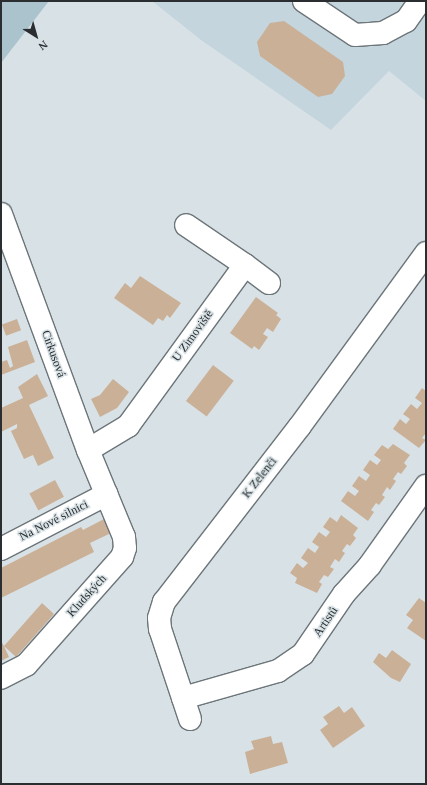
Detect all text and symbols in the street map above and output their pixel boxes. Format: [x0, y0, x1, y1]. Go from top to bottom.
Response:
north arrow [16, 16, 56, 56]
text: N [36, 38, 50, 53]
street label: U Zimoviště [169, 307, 217, 365]
street label: Cirkusová [38, 328, 68, 380]
street label: K Zelenči [240, 455, 280, 501]
street label: Na Nové silnici [17, 497, 91, 545]
street label: Kludských [64, 572, 110, 620]
street label: Artistů [311, 604, 341, 640]

